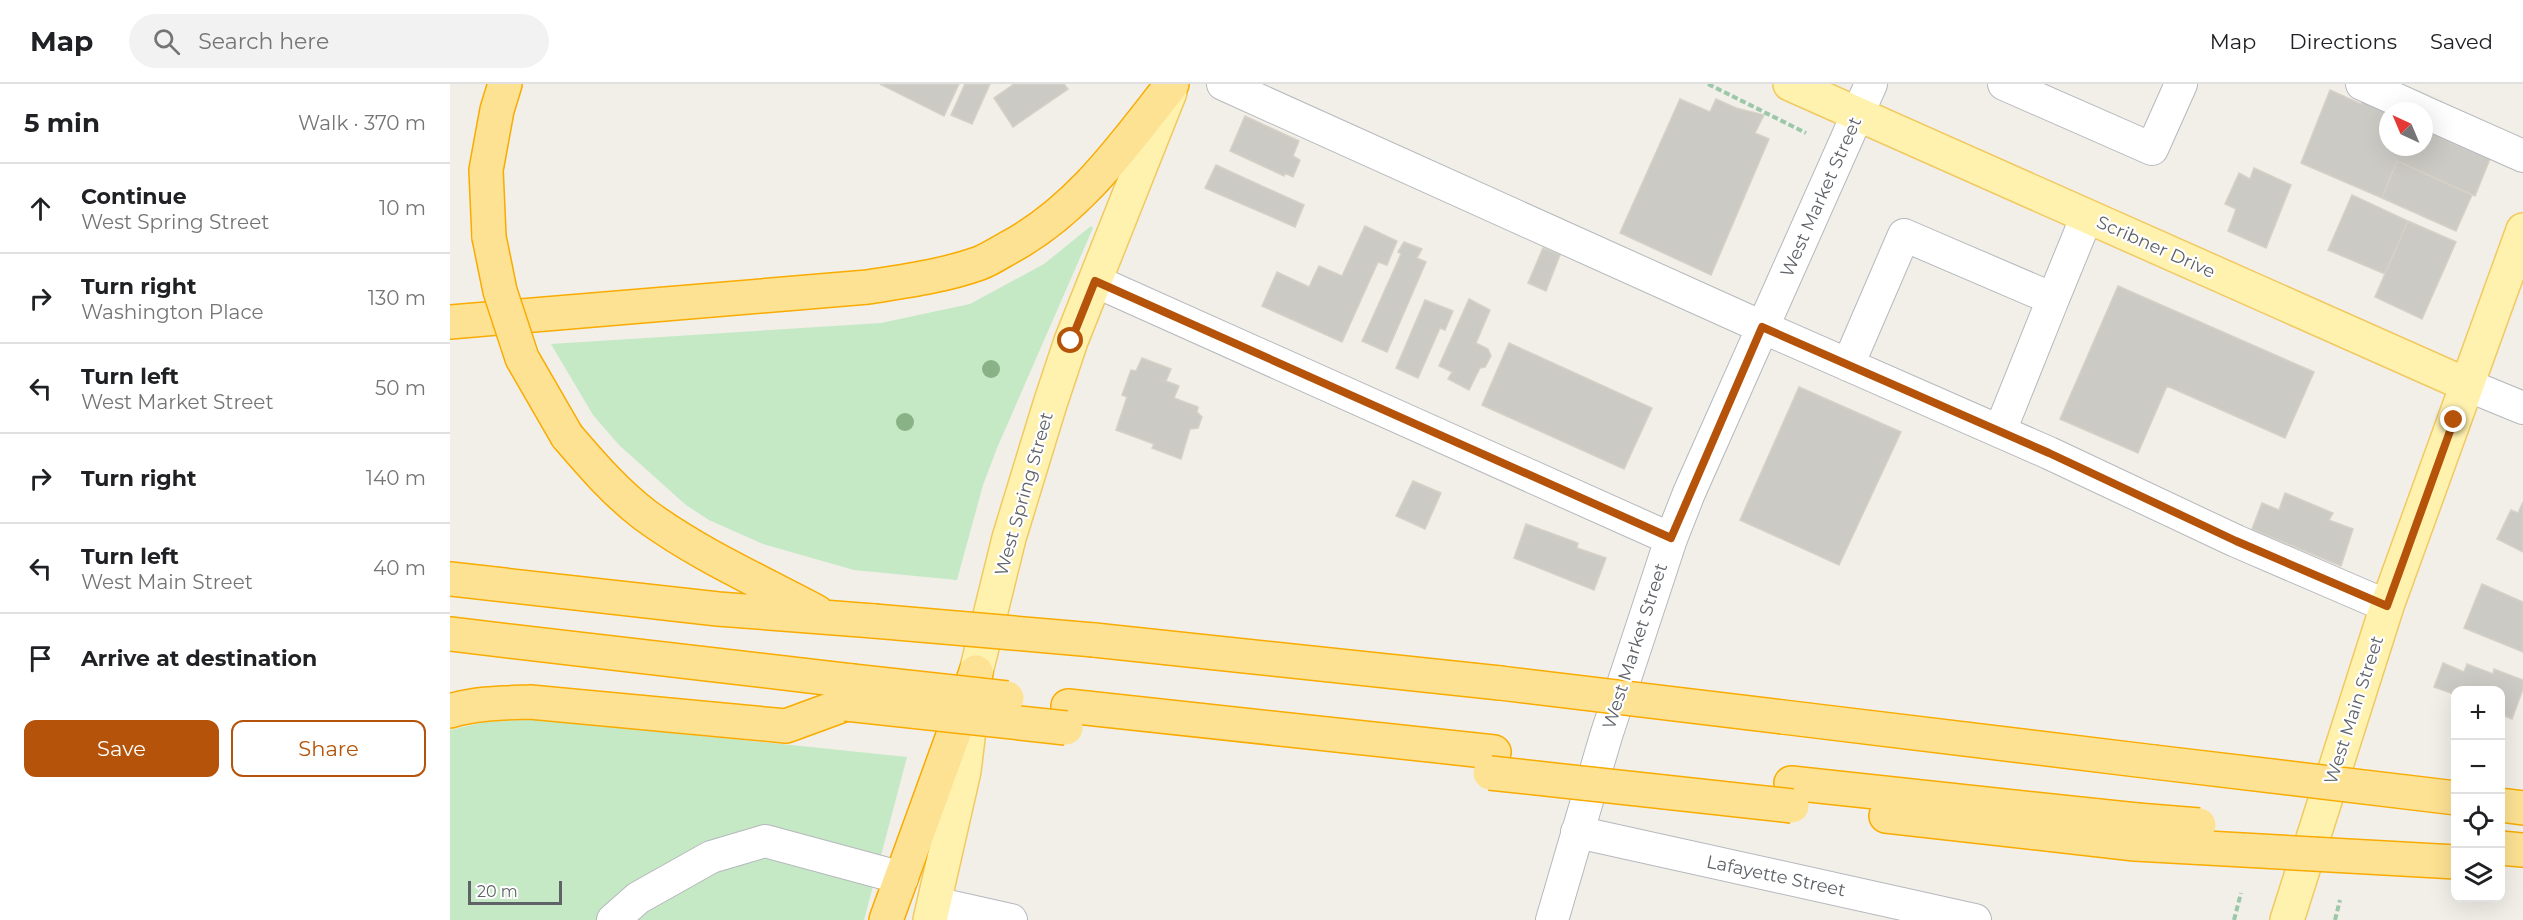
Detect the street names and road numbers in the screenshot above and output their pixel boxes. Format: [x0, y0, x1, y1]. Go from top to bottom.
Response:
street label: West Market Street [1776, 113, 1866, 281]
street label: Scribner Drive [2093, 211, 2219, 283]
street label: West Spring Street [990, 409, 1058, 579]
street label: West Market Street [1598, 560, 1672, 732]
street label: West Main Street [2320, 633, 2388, 787]
street label: Lafayette Street [1704, 850, 1848, 902]

